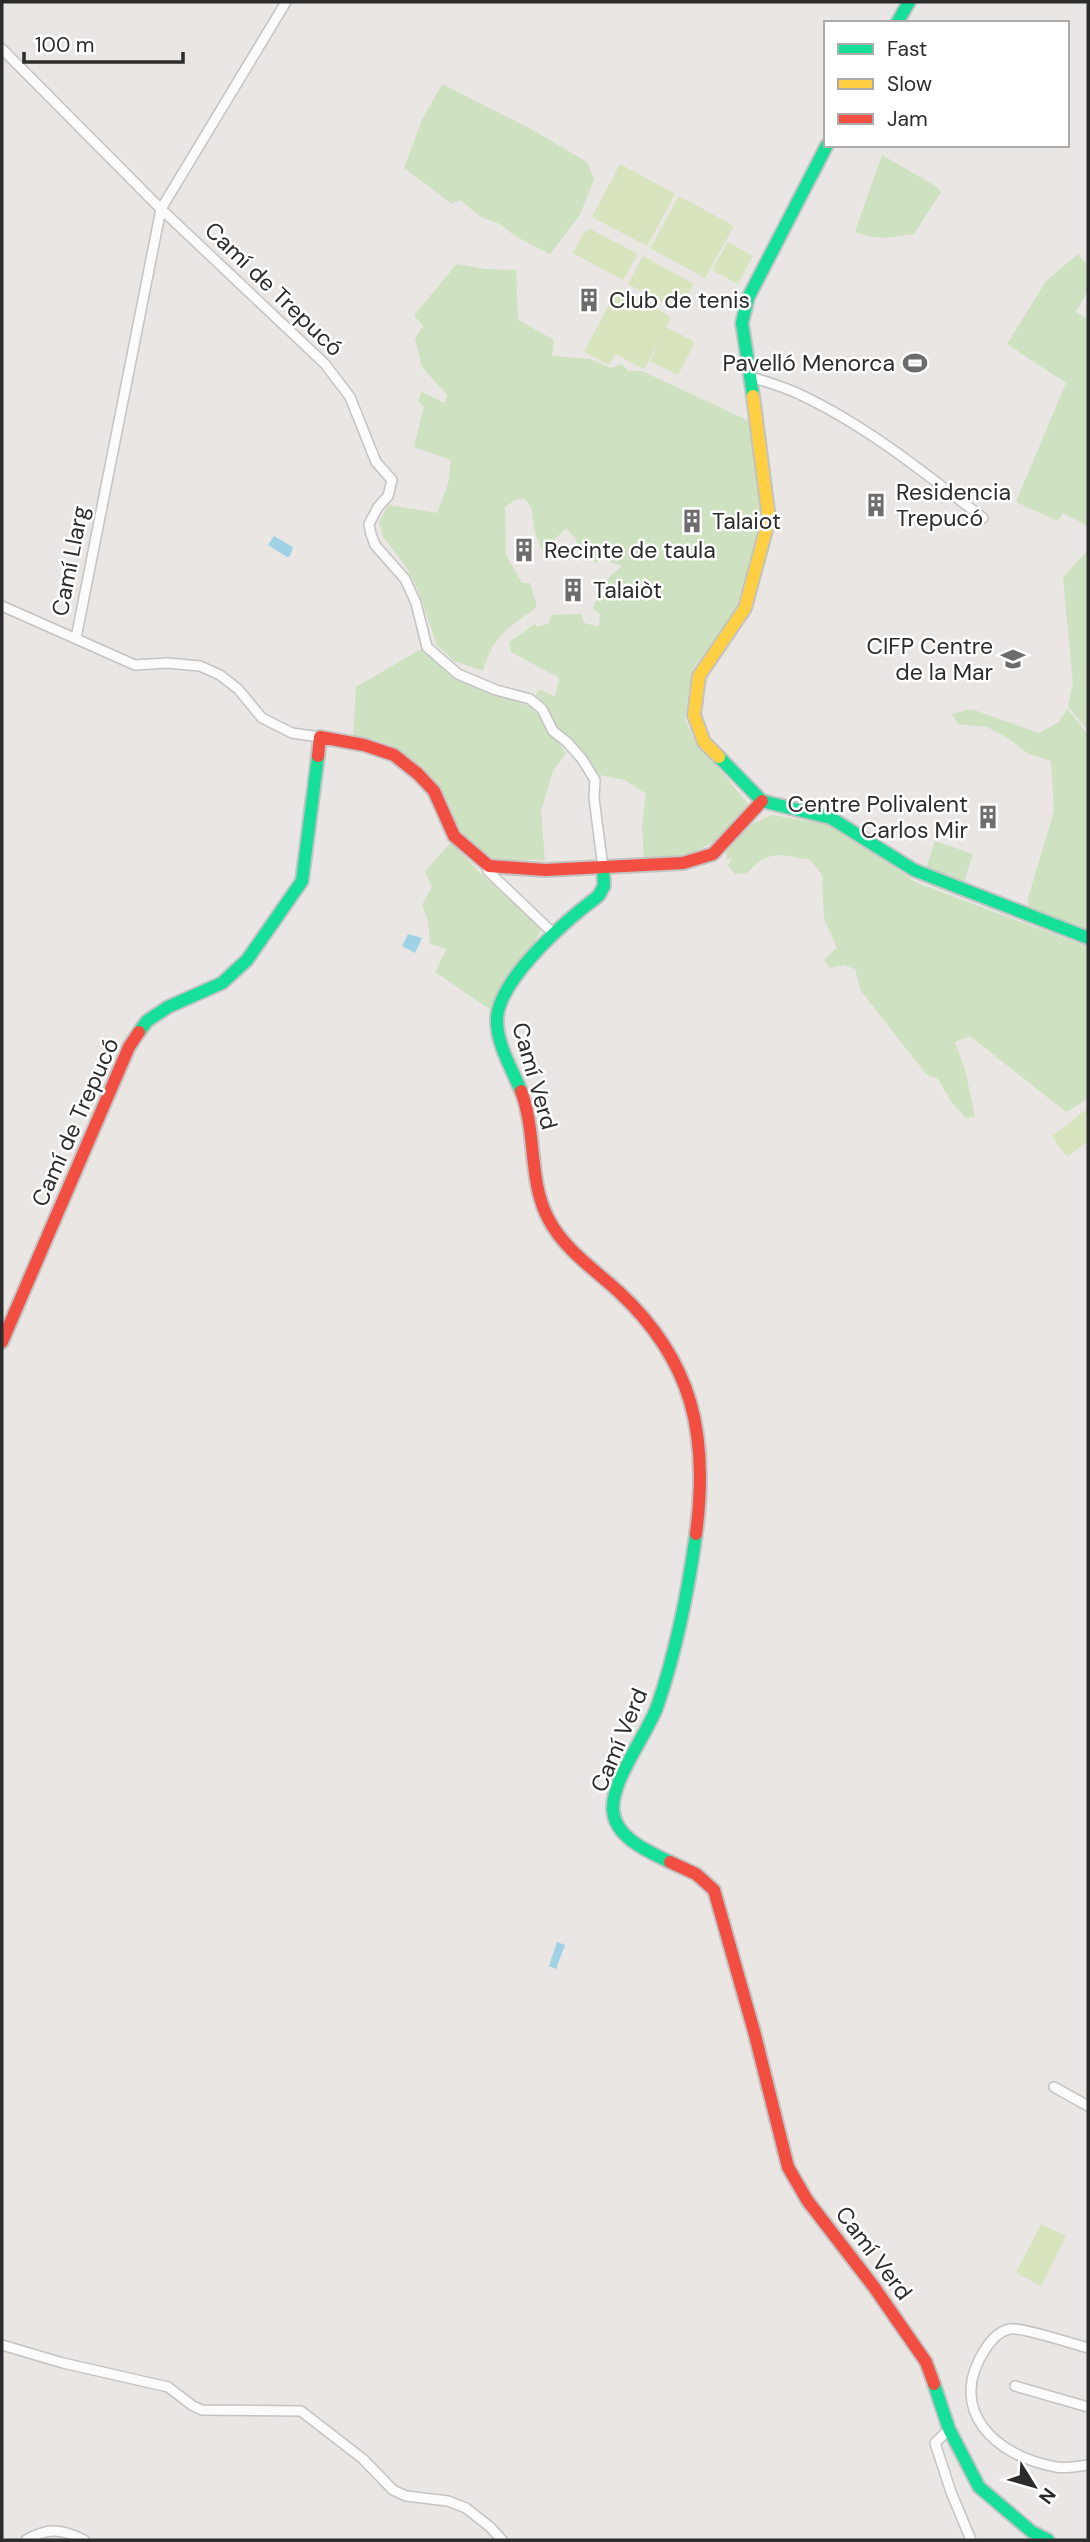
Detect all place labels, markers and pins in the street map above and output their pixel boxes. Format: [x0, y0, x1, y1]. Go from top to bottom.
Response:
place label: Club de tenis [609, 285, 750, 315]
building icon: Club de tenis [575, 286, 603, 314]
place label: Pavelló Menorca [722, 348, 895, 378]
sports icon: Pavelló Menorca [901, 349, 929, 377]
place label: Residencia Trepucó [896, 477, 1011, 533]
building icon: Residencia Trepucó [862, 491, 890, 519]
place label: Talaiot [712, 506, 781, 536]
building icon: Talaiot [678, 507, 706, 535]
place label: Recinte de taula [544, 535, 716, 565]
building icon: Recinte de taula [510, 536, 538, 564]
place label: Talaiòt [593, 575, 662, 605]
building icon: Talaiòt [559, 576, 587, 604]
place label: CIFP Centre de la Mar [866, 631, 993, 687]
school or university icon: CIFP Centre de la Mar [999, 645, 1027, 673]
place label: Centre Polivalent Carlos Mir [788, 789, 968, 845]
building icon: Centre Polivalent Carlos Mir [974, 803, 1002, 831]

